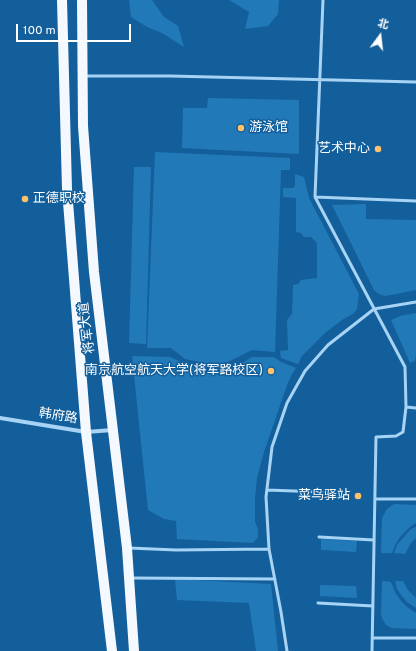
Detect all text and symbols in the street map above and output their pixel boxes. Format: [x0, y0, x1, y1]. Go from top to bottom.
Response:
scale bar [18, 16, 133, 42]
north arrow [360, 16, 400, 56]
text: 北 [376, 16, 390, 33]
text: 100 m [23, 23, 56, 39]
place label: 游泳馆 [249, 120, 288, 136]
marker: 游泳馆 [236, 123, 246, 133]
place label: 艺术中心 [318, 141, 370, 157]
marker: 艺术中心 [373, 144, 383, 154]
place label: 正德职校 [33, 191, 85, 207]
marker: 正德职校 [20, 194, 30, 204]
street label: 将军大道 [77, 301, 99, 355]
place label: 南京航空航天大学(将军路校区) [85, 363, 263, 379]
marker: 南京航空航天大学(将军路校区) [266, 366, 276, 376]
street label: 韩府路 [38, 406, 78, 428]
place label: 菜鸟驿站 [298, 488, 350, 504]
marker: 菜鸟驿站 [353, 491, 363, 501]

